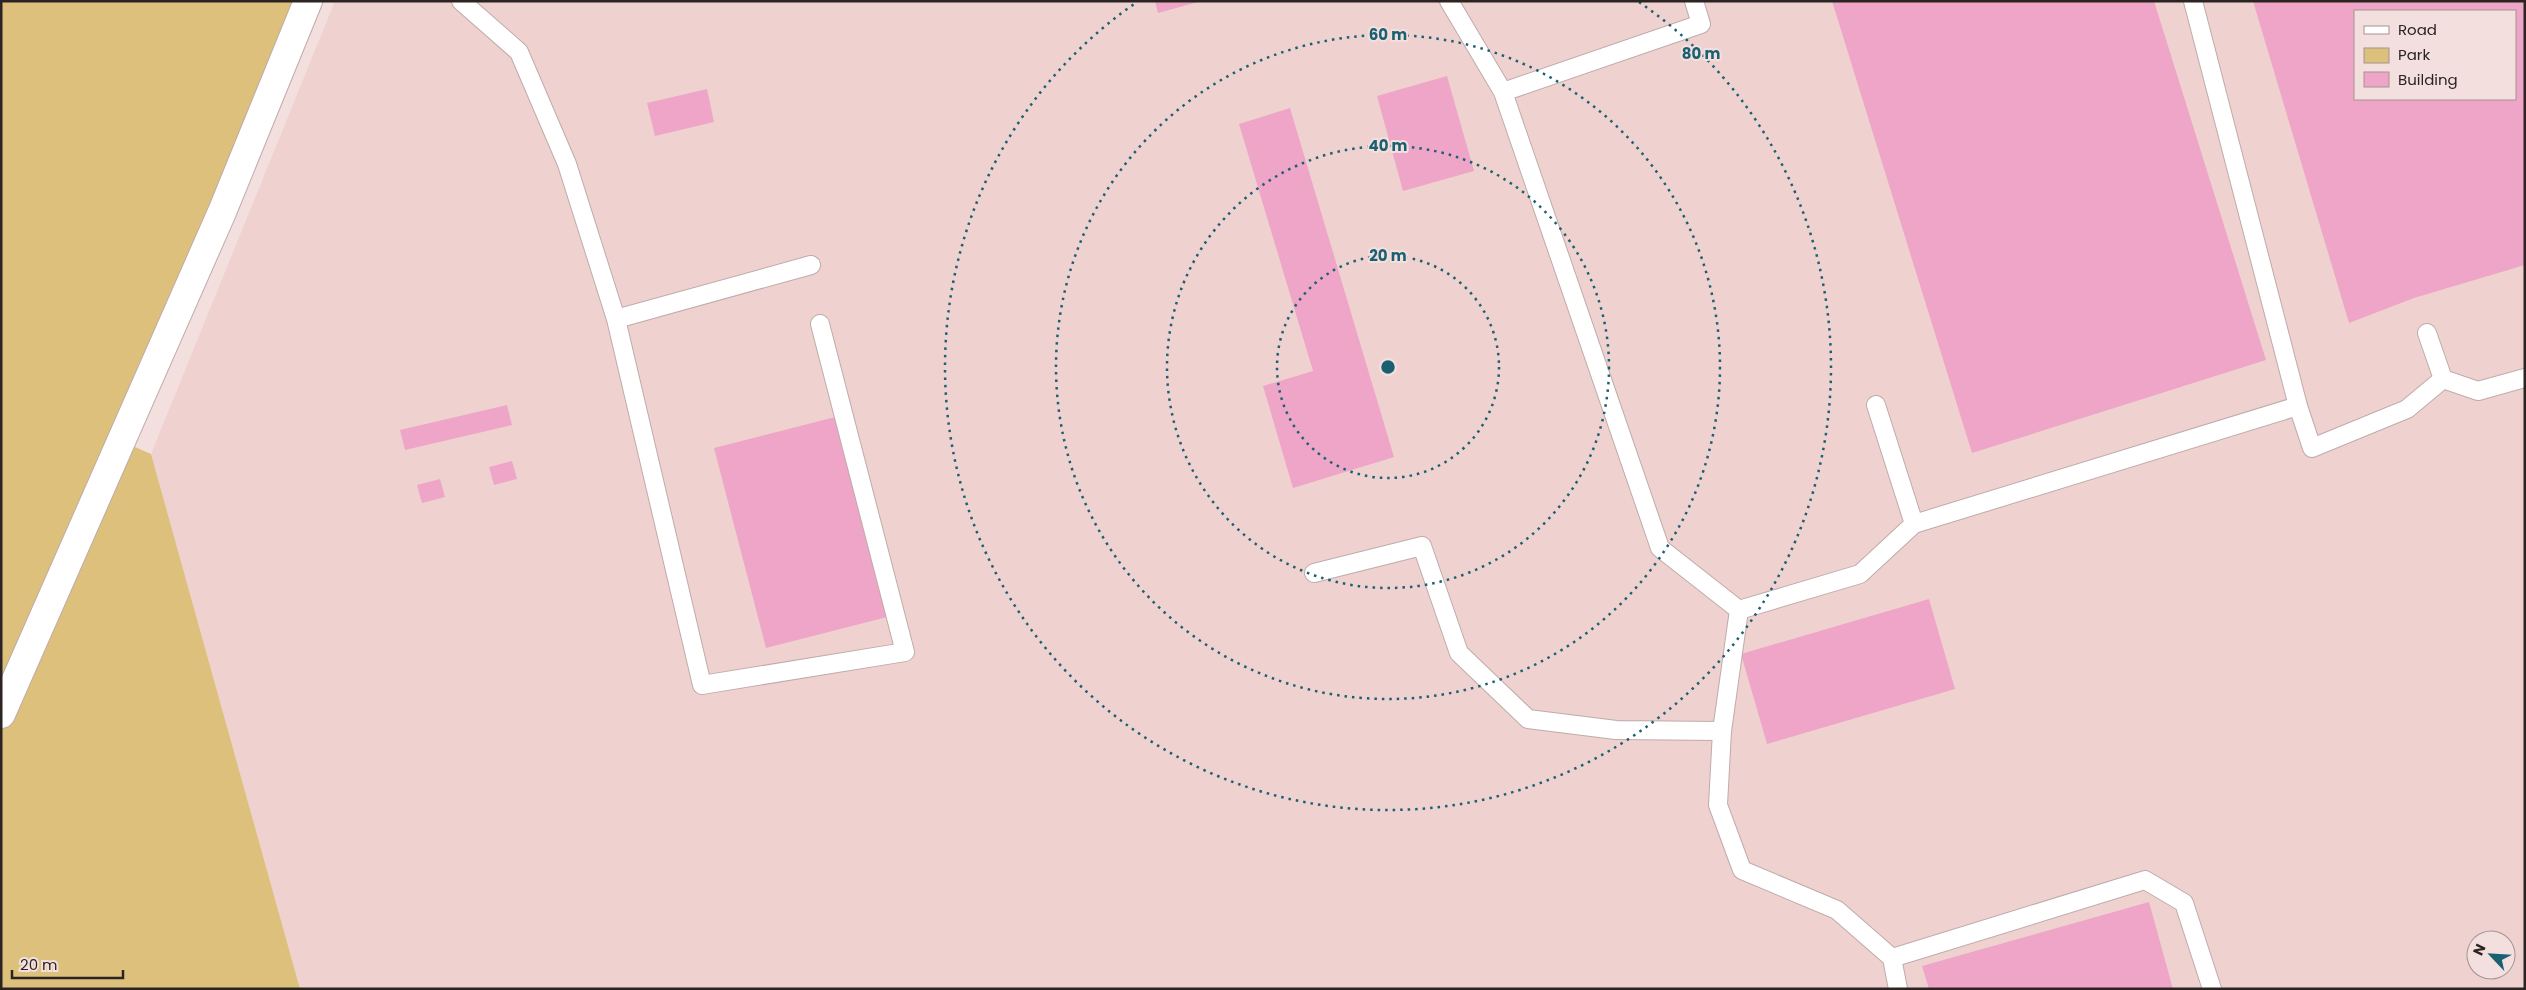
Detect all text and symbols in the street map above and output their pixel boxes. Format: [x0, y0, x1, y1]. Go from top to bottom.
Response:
legend [2354, 10, 2516, 100]
text: Road [2398, 19, 2437, 40]
text: 60 m [1369, 24, 1407, 45]
text: 80 m [1682, 43, 1720, 64]
text: Park [2398, 44, 2430, 65]
text: Building [2398, 69, 2458, 90]
text: 40 m [1368, 135, 1408, 156]
text: 20 m [1369, 245, 1407, 266]
centre of rings [1379, 358, 1397, 376]
north arrow [2466, 930, 2516, 980]
text: N [2468, 941, 2491, 959]
scale bar [12, 948, 124, 980]
text: 20 m [20, 954, 58, 975]

